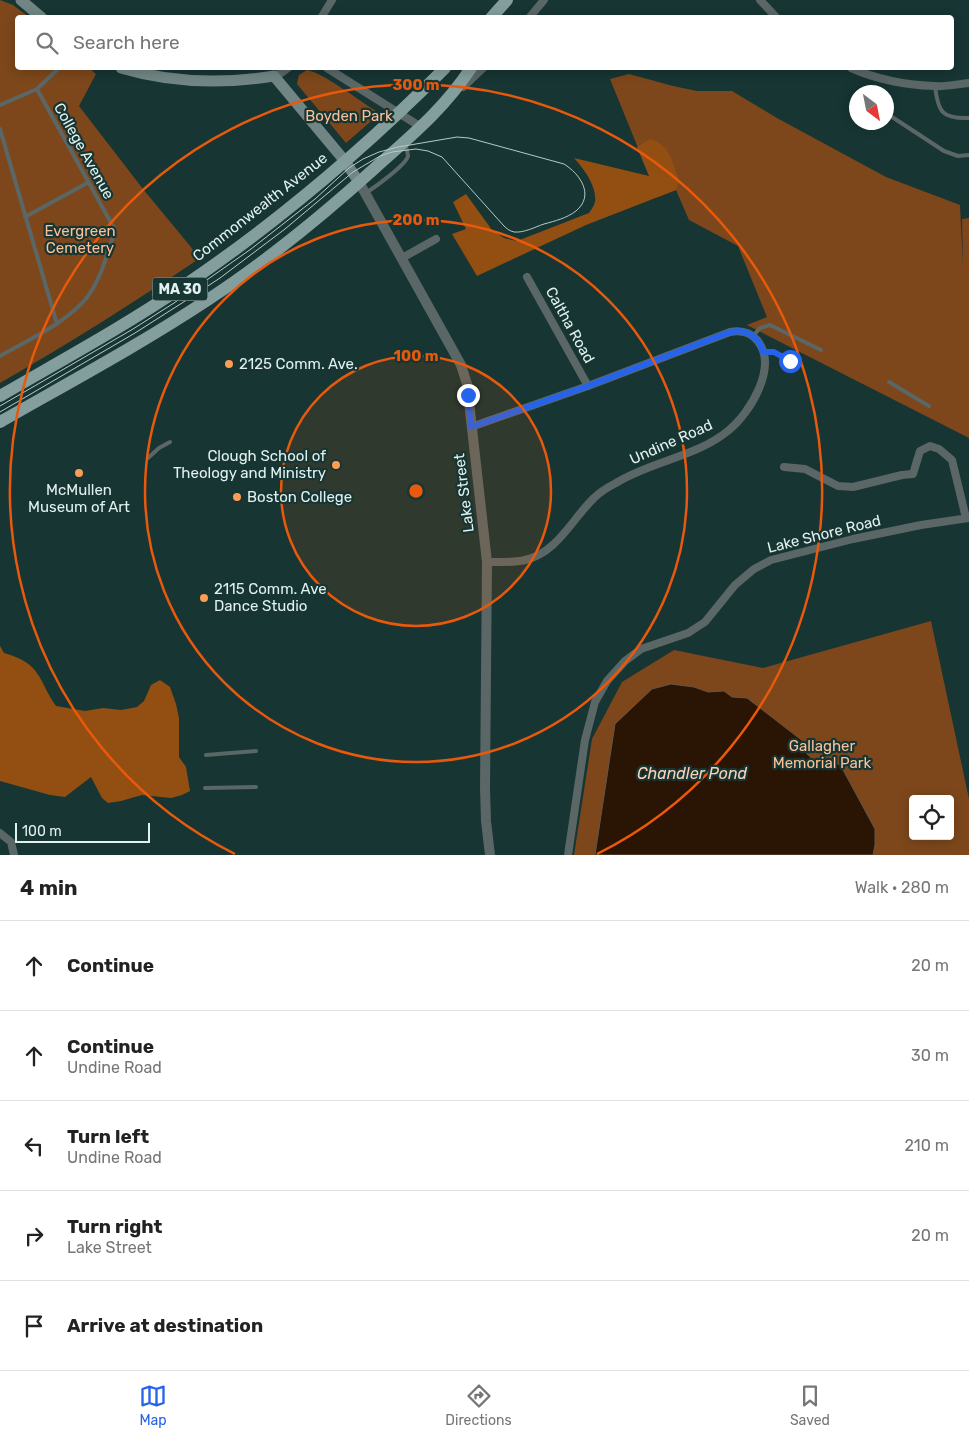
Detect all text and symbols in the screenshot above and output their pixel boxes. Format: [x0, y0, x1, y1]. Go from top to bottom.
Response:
search box [15, 15, 954, 70]
icon: search [33, 29, 61, 57]
text: Search here [73, 31, 180, 54]
text: 300 m [392, 76, 440, 94]
north arrow [849, 85, 894, 130]
street label: College Avenue [50, 100, 118, 202]
park label: Boyden Park [305, 107, 393, 125]
street label: Commonwealth Avenue [189, 149, 331, 265]
text: 200 m [392, 211, 440, 229]
park label: Evergreen Cemetery [44, 222, 116, 257]
road number: MA 30 [152, 278, 208, 300]
street label: Caltha Road [542, 284, 598, 366]
text: 100 m [394, 347, 438, 365]
route start [779, 350, 802, 373]
place label: 2125 Comm. Ave. [239, 355, 358, 373]
marker: 2125 Comm. Ave. [223, 358, 235, 370]
route end [457, 384, 480, 407]
street label: Undine Road [627, 416, 715, 468]
place label: Clough School of Theology and Ministry [173, 447, 326, 482]
street label: Lake Street [450, 452, 478, 534]
marker: Clough School of Theology and Ministry [330, 459, 342, 471]
marker: McMullen Museum of Art [73, 467, 85, 479]
place label: McMullen Museum of Art [28, 481, 130, 516]
centre of rings [407, 482, 425, 500]
place label: Boston College [247, 488, 352, 506]
marker: Boston College [231, 491, 243, 503]
street label: Lake Shore Road [765, 511, 883, 557]
place label: 2115 Comm. Ave Dance Studio [214, 580, 327, 615]
marker: 2115 Comm. Ave Dance Studio [198, 592, 210, 604]
park label: Gallagher Memorial Park [773, 737, 871, 772]
water label: Chandler Pond [637, 764, 748, 783]
map controls [909, 795, 954, 840]
button: locate [909, 795, 954, 840]
scale bar [15, 820, 150, 843]
text: 100 m [22, 823, 62, 840]
text: 4 min [20, 875, 78, 900]
text: Walk · 280 m [855, 878, 949, 897]
icon: ahead [20, 952, 48, 980]
text: Continue [67, 954, 154, 977]
text: 20 m [911, 956, 949, 975]
text: Continue [67, 1035, 154, 1058]
icon: ahead [20, 1042, 48, 1070]
text: 30 m [911, 1046, 949, 1065]
text: Undine Road [67, 1058, 162, 1077]
text: Turn left [67, 1125, 149, 1148]
icon: left [20, 1132, 48, 1160]
text: 210 m [904, 1136, 949, 1155]
text: Undine Road [67, 1148, 162, 1167]
text: Turn right [67, 1215, 162, 1238]
icon: right [20, 1222, 48, 1250]
text: 20 m [911, 1226, 949, 1245]
text: Lake Street [67, 1238, 152, 1257]
icon: arrive [20, 1312, 48, 1340]
text: Arrive at destination [67, 1314, 263, 1337]
tab: Map [139, 1382, 167, 1429]
tab: Directions [445, 1382, 512, 1429]
tab: Saved [790, 1382, 830, 1429]

